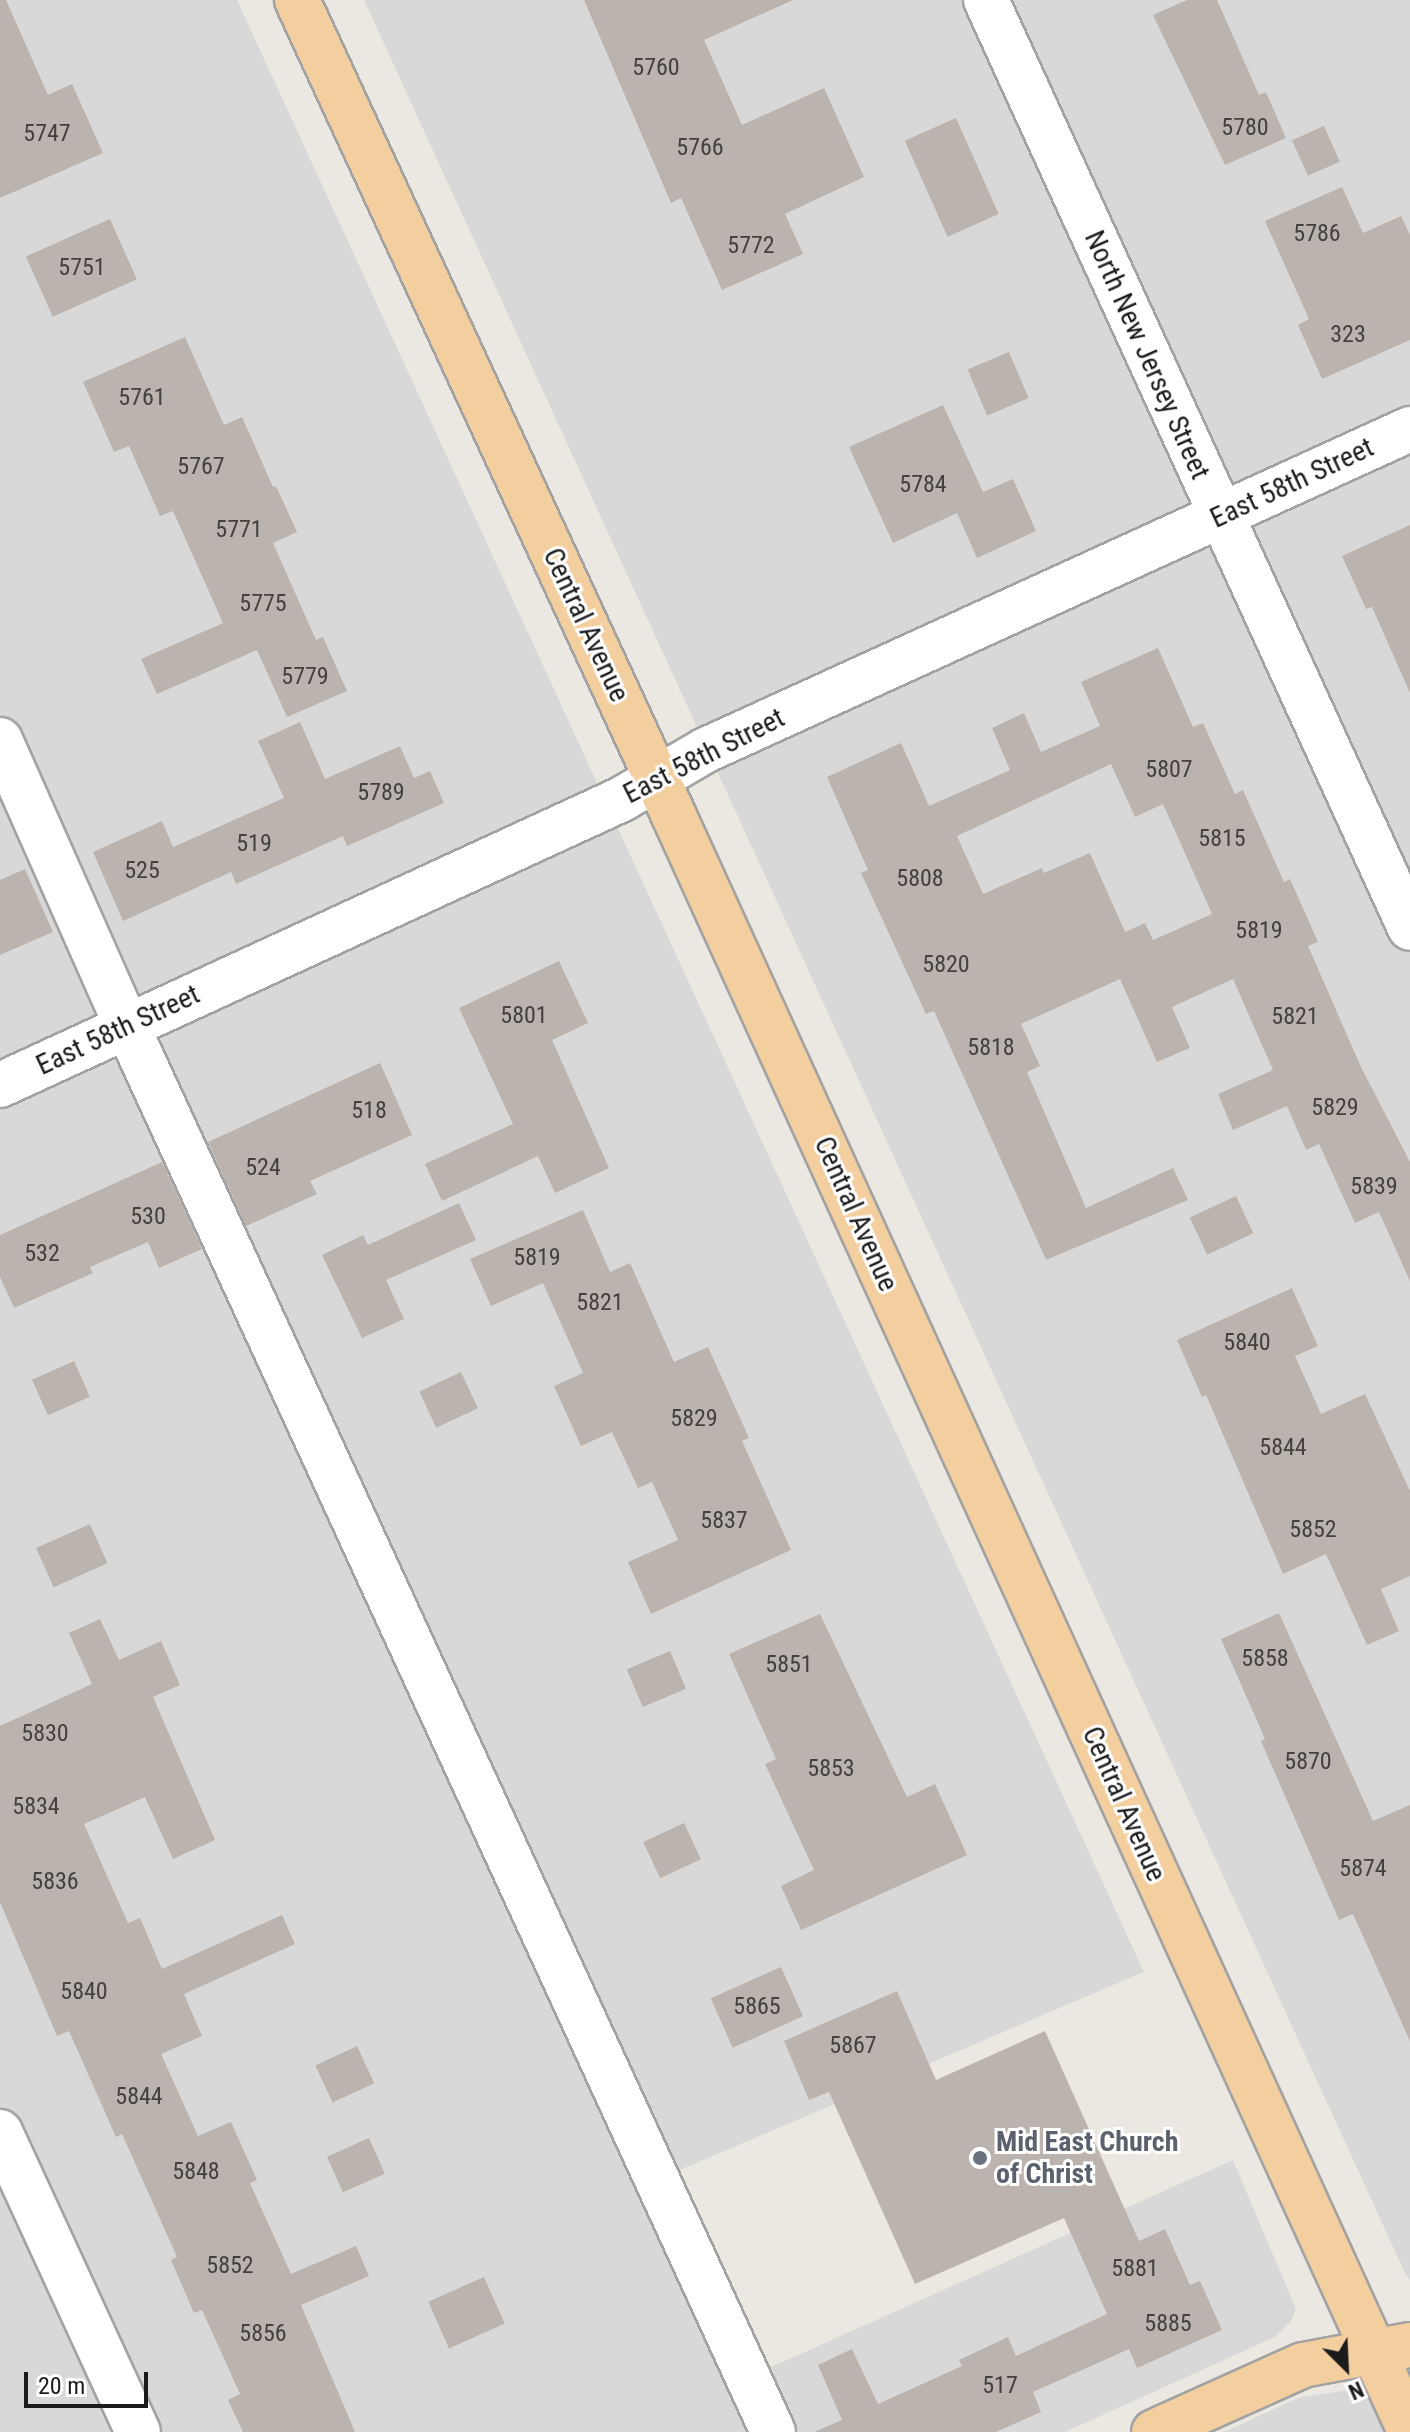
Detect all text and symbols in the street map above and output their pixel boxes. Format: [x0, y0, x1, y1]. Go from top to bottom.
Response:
house number: 5760 [632, 54, 680, 82]
house number: 5780 [1221, 114, 1269, 142]
house number: 5747 [23, 120, 71, 148]
house number: 5766 [676, 134, 724, 162]
house number: 5786 [1293, 220, 1341, 248]
street label: North New Jersey Street [1077, 225, 1217, 485]
house number: 5772 [727, 232, 775, 260]
house number: 5751 [58, 254, 106, 282]
house number: 323 [1330, 321, 1366, 349]
house number: 5761 [118, 384, 166, 412]
street label: East 58th Street [1205, 431, 1379, 535]
house number: 5767 [177, 453, 225, 481]
house number: 5784 [899, 471, 947, 499]
house number: 5771 [215, 516, 263, 544]
street label: Central Avenue [536, 543, 636, 707]
house number: 5775 [239, 590, 287, 618]
house number: 5779 [281, 663, 329, 691]
street label: East 58th Street [618, 701, 790, 811]
house number: 5807 [1145, 756, 1193, 784]
house number: 5789 [357, 779, 405, 807]
house number: 5815 [1198, 825, 1246, 853]
house number: 519 [236, 830, 272, 858]
house number: 525 [124, 857, 160, 885]
house number: 5808 [896, 865, 944, 893]
house number: 5819 [1235, 917, 1283, 945]
house number: 5820 [922, 951, 970, 979]
street label: East 58th Street [31, 978, 205, 1082]
house number: 5801 [500, 1002, 548, 1030]
house number: 5821 [1271, 1003, 1319, 1031]
house number: 5818 [967, 1034, 1015, 1062]
house number: 5829 [1311, 1094, 1359, 1122]
house number: 518 [351, 1097, 387, 1125]
street label: Central Avenue [807, 1131, 905, 1297]
house number: 524 [245, 1154, 281, 1182]
house number: 5839 [1350, 1173, 1398, 1201]
house number: 530 [130, 1203, 166, 1231]
house number: 532 [24, 1240, 60, 1268]
house number: 5819 [513, 1244, 561, 1272]
house number: 5821 [576, 1289, 624, 1317]
house number: 5840 [1223, 1329, 1271, 1357]
house number: 5829 [670, 1405, 718, 1433]
house number: 5844 [1259, 1434, 1307, 1462]
house number: 5837 [700, 1507, 748, 1535]
house number: 5852 [1289, 1516, 1337, 1544]
house number: 5858 [1241, 1645, 1289, 1673]
house number: 5851 [765, 1651, 813, 1679]
house number: 5830 [21, 1720, 69, 1748]
street label: Central Avenue [1075, 1721, 1173, 1887]
house number: 5870 [1284, 1748, 1332, 1776]
house number: 5853 [807, 1755, 855, 1783]
house number: 5834 [12, 1793, 60, 1821]
house number: 5874 [1339, 1855, 1387, 1883]
house number: 5836 [31, 1868, 79, 1896]
house number: 5840 [60, 1978, 108, 2006]
house number: 5865 [733, 1993, 781, 2021]
house number: 5867 [829, 2032, 877, 2060]
house number: 5844 [115, 2083, 163, 2111]
place label: Mid East Church of Christ [996, 2125, 1178, 2191]
marker: Mid East Church of Christ [971, 2149, 989, 2167]
house number: 5848 [172, 2158, 220, 2186]
house number: 5852 [206, 2252, 254, 2280]
house number: 5881 [1111, 2255, 1159, 2283]
house number: 5885 [1144, 2310, 1192, 2338]
house number: 5856 [239, 2320, 287, 2348]
north arrow [1306, 2328, 1386, 2408]
scale bar [28, 2356, 152, 2406]
text: 20 m [38, 2372, 85, 2400]
house number: 517 [982, 2372, 1018, 2400]
text: N [1345, 2376, 1367, 2405]

